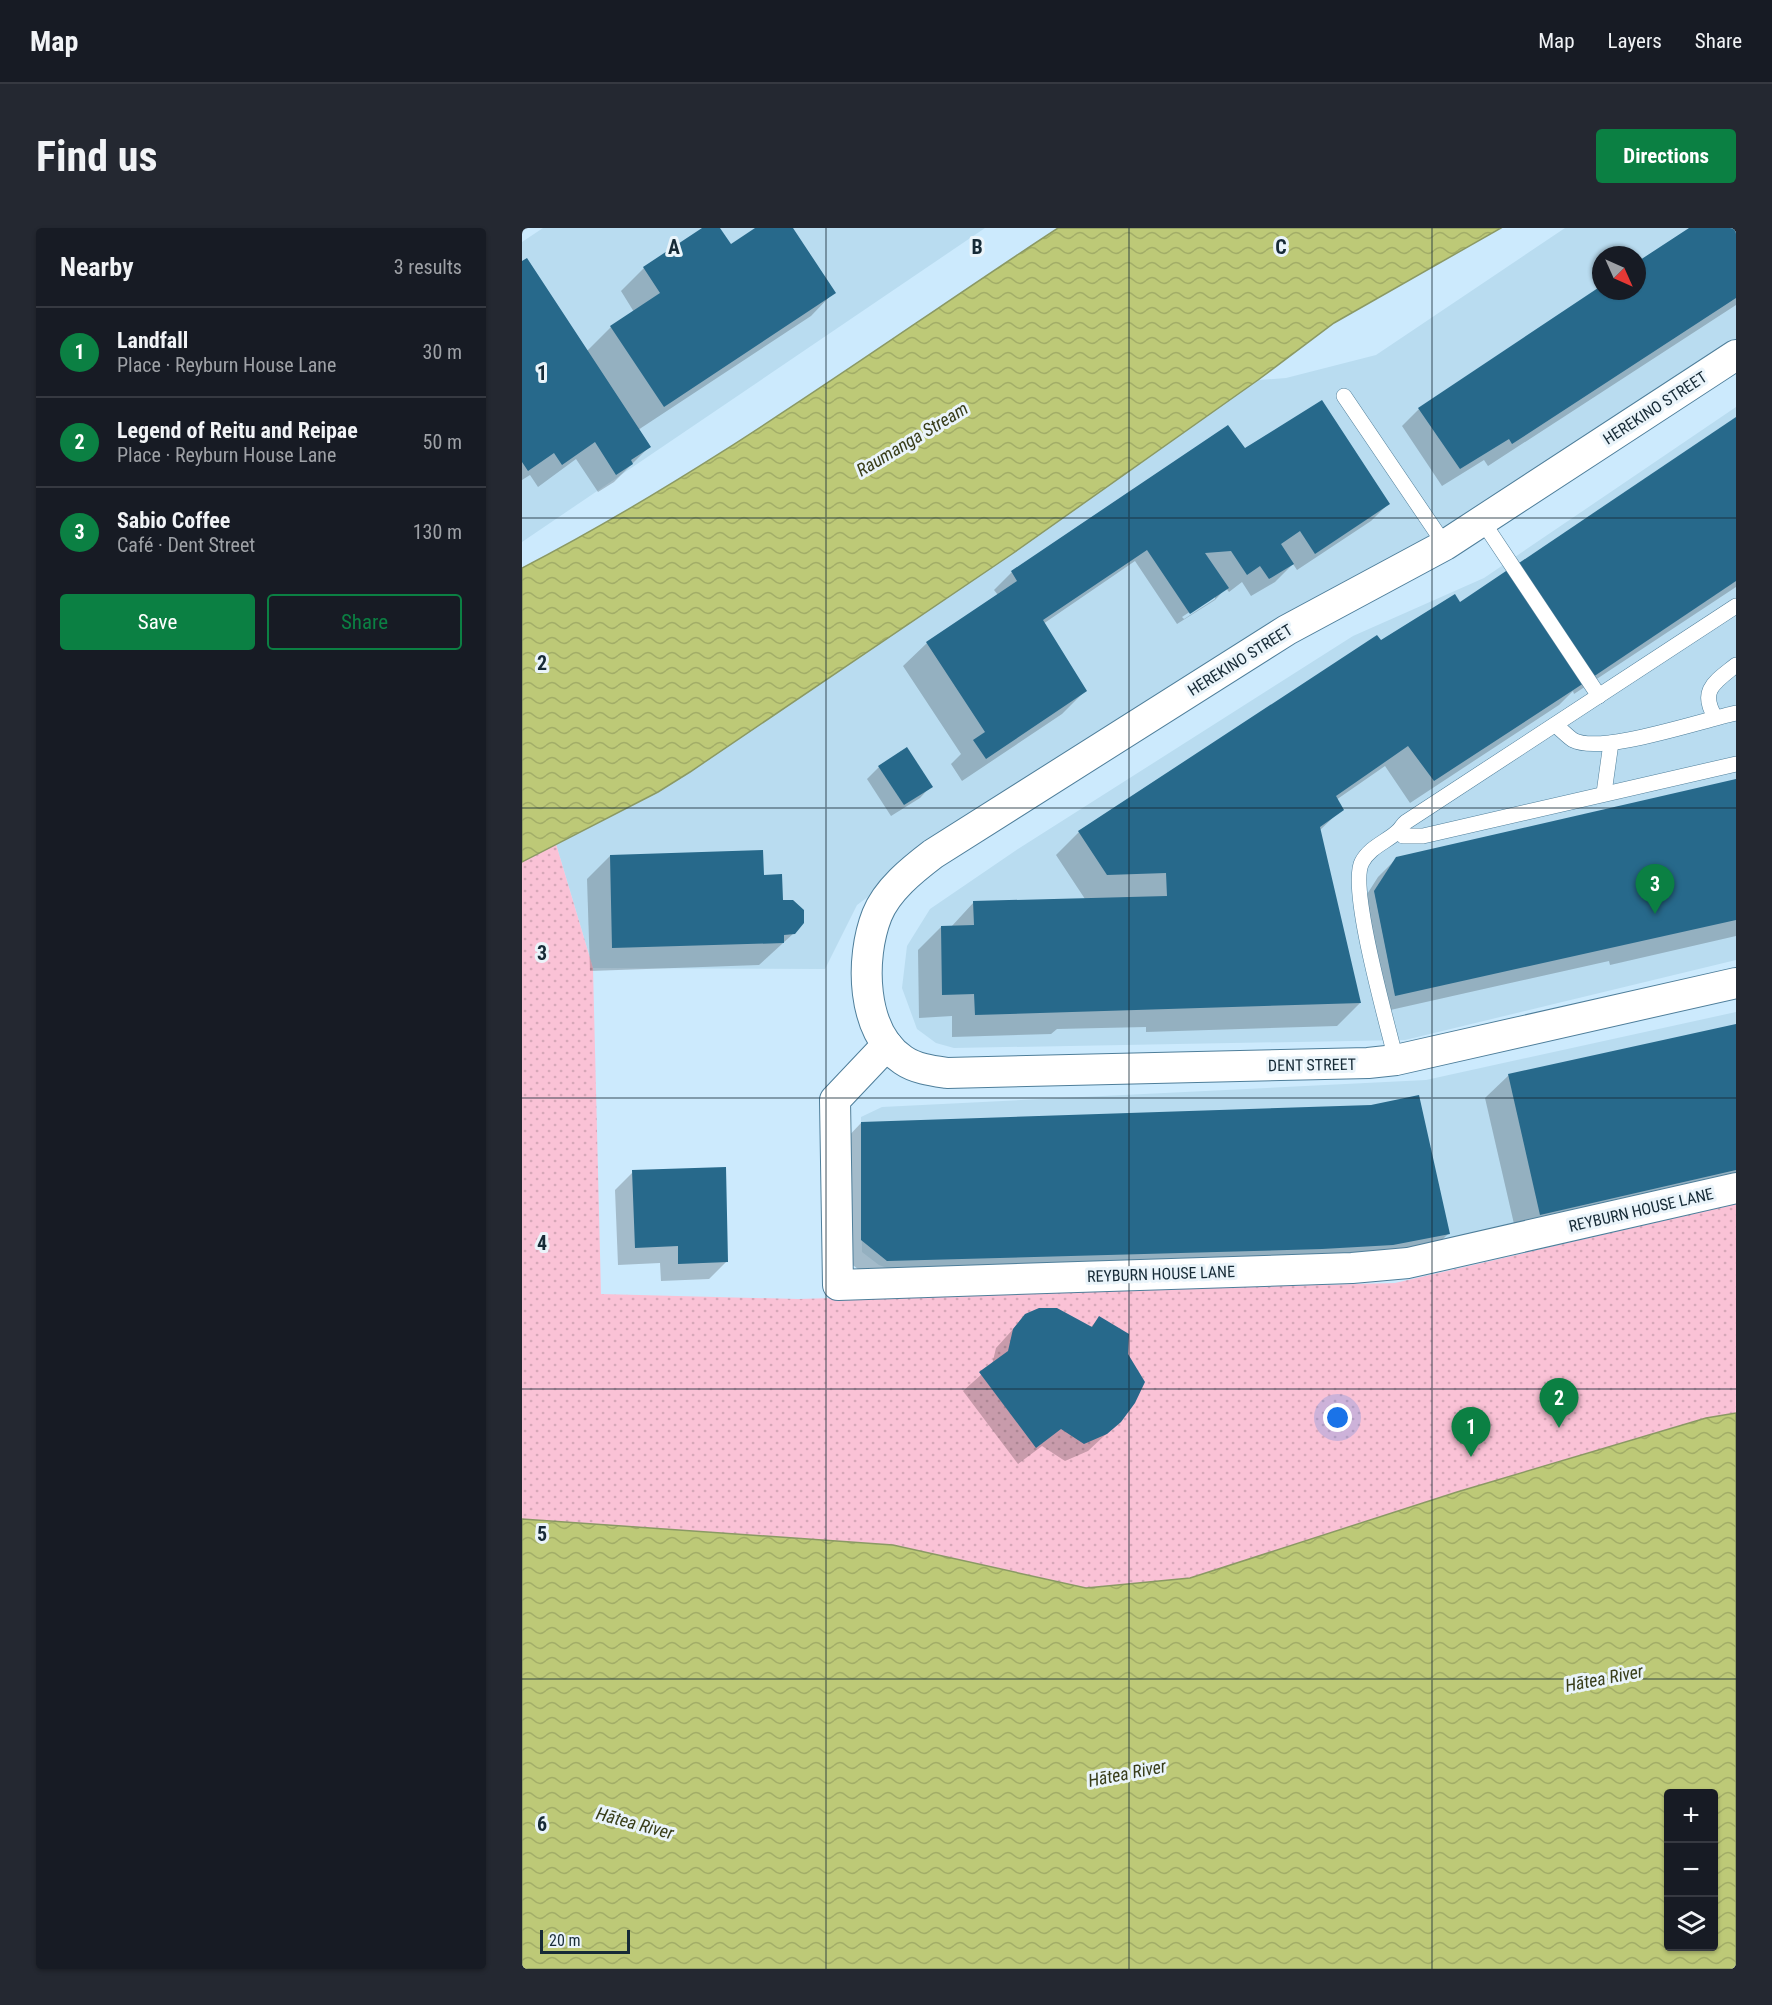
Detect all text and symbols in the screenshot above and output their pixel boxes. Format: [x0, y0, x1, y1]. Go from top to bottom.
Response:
text: Map [30, 25, 78, 58]
text: Map [1538, 29, 1575, 53]
text: Layers [1608, 29, 1662, 53]
text: Share [1695, 29, 1742, 53]
button: Directions [1596, 129, 1736, 183]
text: Find us [36, 132, 157, 181]
text: A [668, 235, 680, 259]
text: B [971, 235, 983, 259]
text: C [1275, 235, 1287, 259]
north arrow [1592, 246, 1646, 300]
text: Nearby [60, 252, 134, 282]
text: 3 results [394, 255, 462, 279]
text: Landfall [117, 328, 188, 353]
text: 1 [74, 340, 85, 364]
text: 30 m [423, 340, 462, 364]
text: Place · Reyburn House Lane [117, 353, 336, 377]
text: 1 [537, 361, 547, 385]
street label: HEREKINO STREET [1600, 367, 1710, 449]
water label: Raumanga Stream [853, 398, 971, 480]
text: Legend of Reitu and Reipae [117, 418, 358, 443]
text: 2 [74, 430, 85, 454]
text: 50 m [423, 430, 462, 454]
text: Place · Reyburn House Lane [117, 443, 336, 467]
text: Sabio Coffee [117, 508, 230, 533]
text: 3 [74, 520, 85, 544]
text: 130 m [413, 520, 462, 544]
text: Café · Dent Street [117, 533, 255, 557]
button: Save [60, 594, 255, 650]
button: Share [267, 594, 462, 650]
street label: HEREKINO STREET [1184, 620, 1296, 700]
text: 2 [537, 651, 547, 675]
pin: 3 [1636, 864, 1674, 914]
text: 3 [537, 941, 547, 965]
street label: DENT STREET [1268, 1055, 1356, 1075]
street label: REYBURN HOUSE LANE [1567, 1184, 1715, 1236]
text: 4 [537, 1231, 547, 1255]
street label: REYBURN HOUSE LANE [1087, 1262, 1235, 1286]
pin: 2 [1540, 1378, 1578, 1428]
your location [1323, 1403, 1352, 1432]
pin: 1 [1452, 1408, 1490, 1457]
text: 5 [537, 1522, 547, 1546]
water label: Hātea River [1563, 1660, 1646, 1696]
water label: Hātea River [1086, 1755, 1169, 1791]
map controls [1664, 1789, 1718, 1951]
button: + [1664, 1789, 1718, 1843]
water label: Hātea River [594, 1803, 677, 1844]
text: 6 [537, 1812, 547, 1836]
button: − [1664, 1843, 1718, 1897]
button: layers [1664, 1897, 1718, 1951]
scale bar [540, 1927, 630, 1954]
text: 20 m [549, 1931, 581, 1950]

